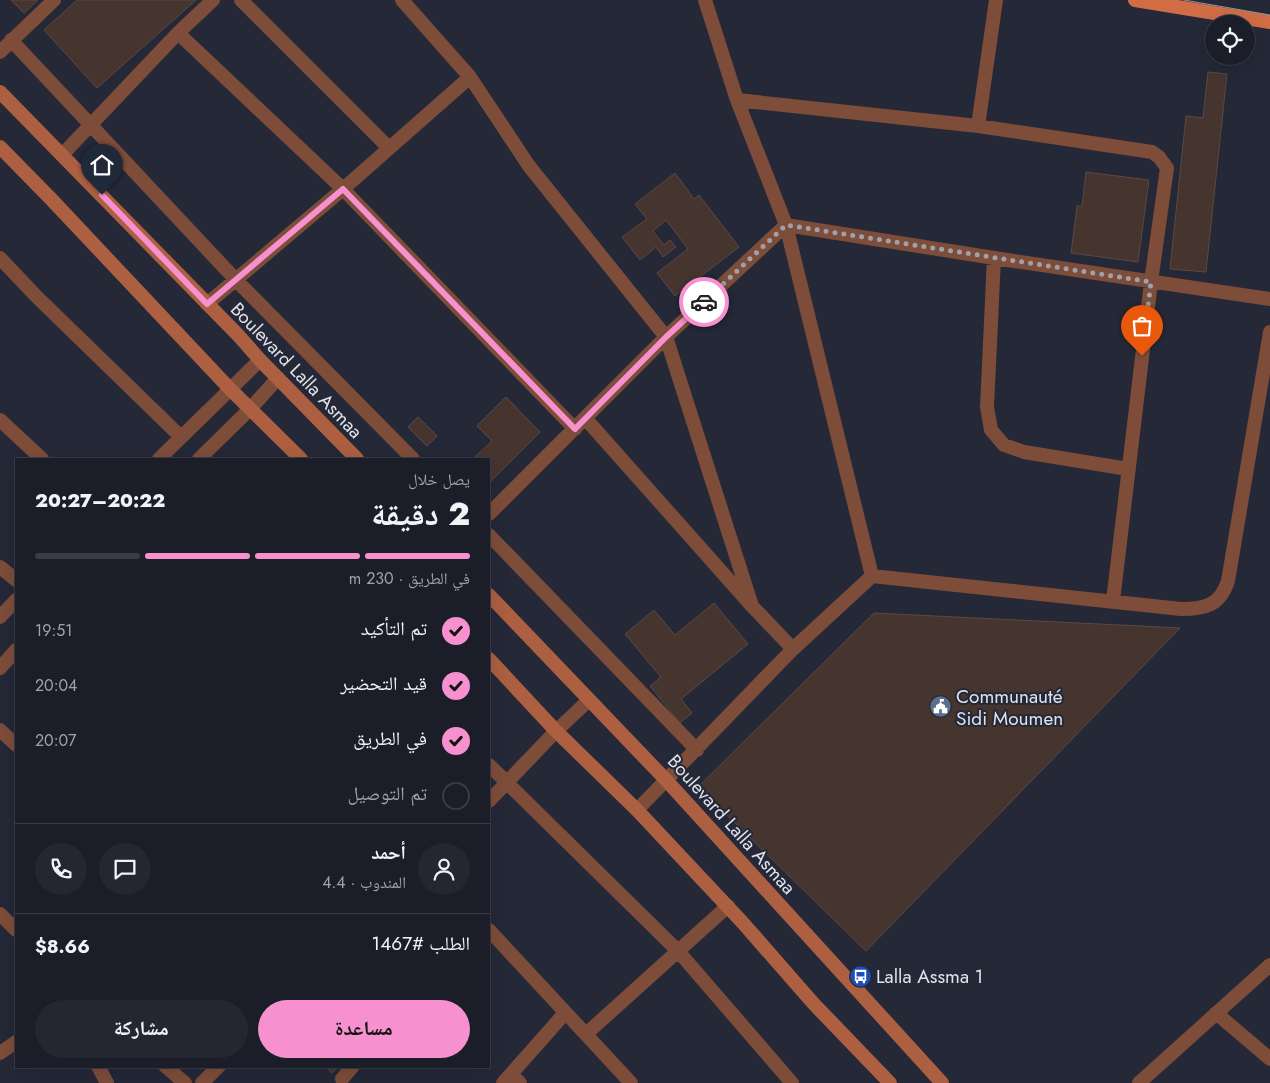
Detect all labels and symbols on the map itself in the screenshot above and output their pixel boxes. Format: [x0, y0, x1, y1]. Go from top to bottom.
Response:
pin [81, 144, 123, 195]
courier [679, 277, 729, 327]
street label: Boulevard Lalla Asmaa [224, 296, 369, 444]
pin [1121, 305, 1163, 356]
place label: Communauté Sidi Moumen [956, 683, 1063, 732]
public building icon: Communauté Sidi Moumen [928, 695, 952, 719]
street label: Boulevard Lalla Asmaa [661, 748, 802, 900]
place label: Lalla Assma 1 [876, 963, 983, 990]
bus stop icon: Lalla Assma 1 [848, 964, 872, 988]

